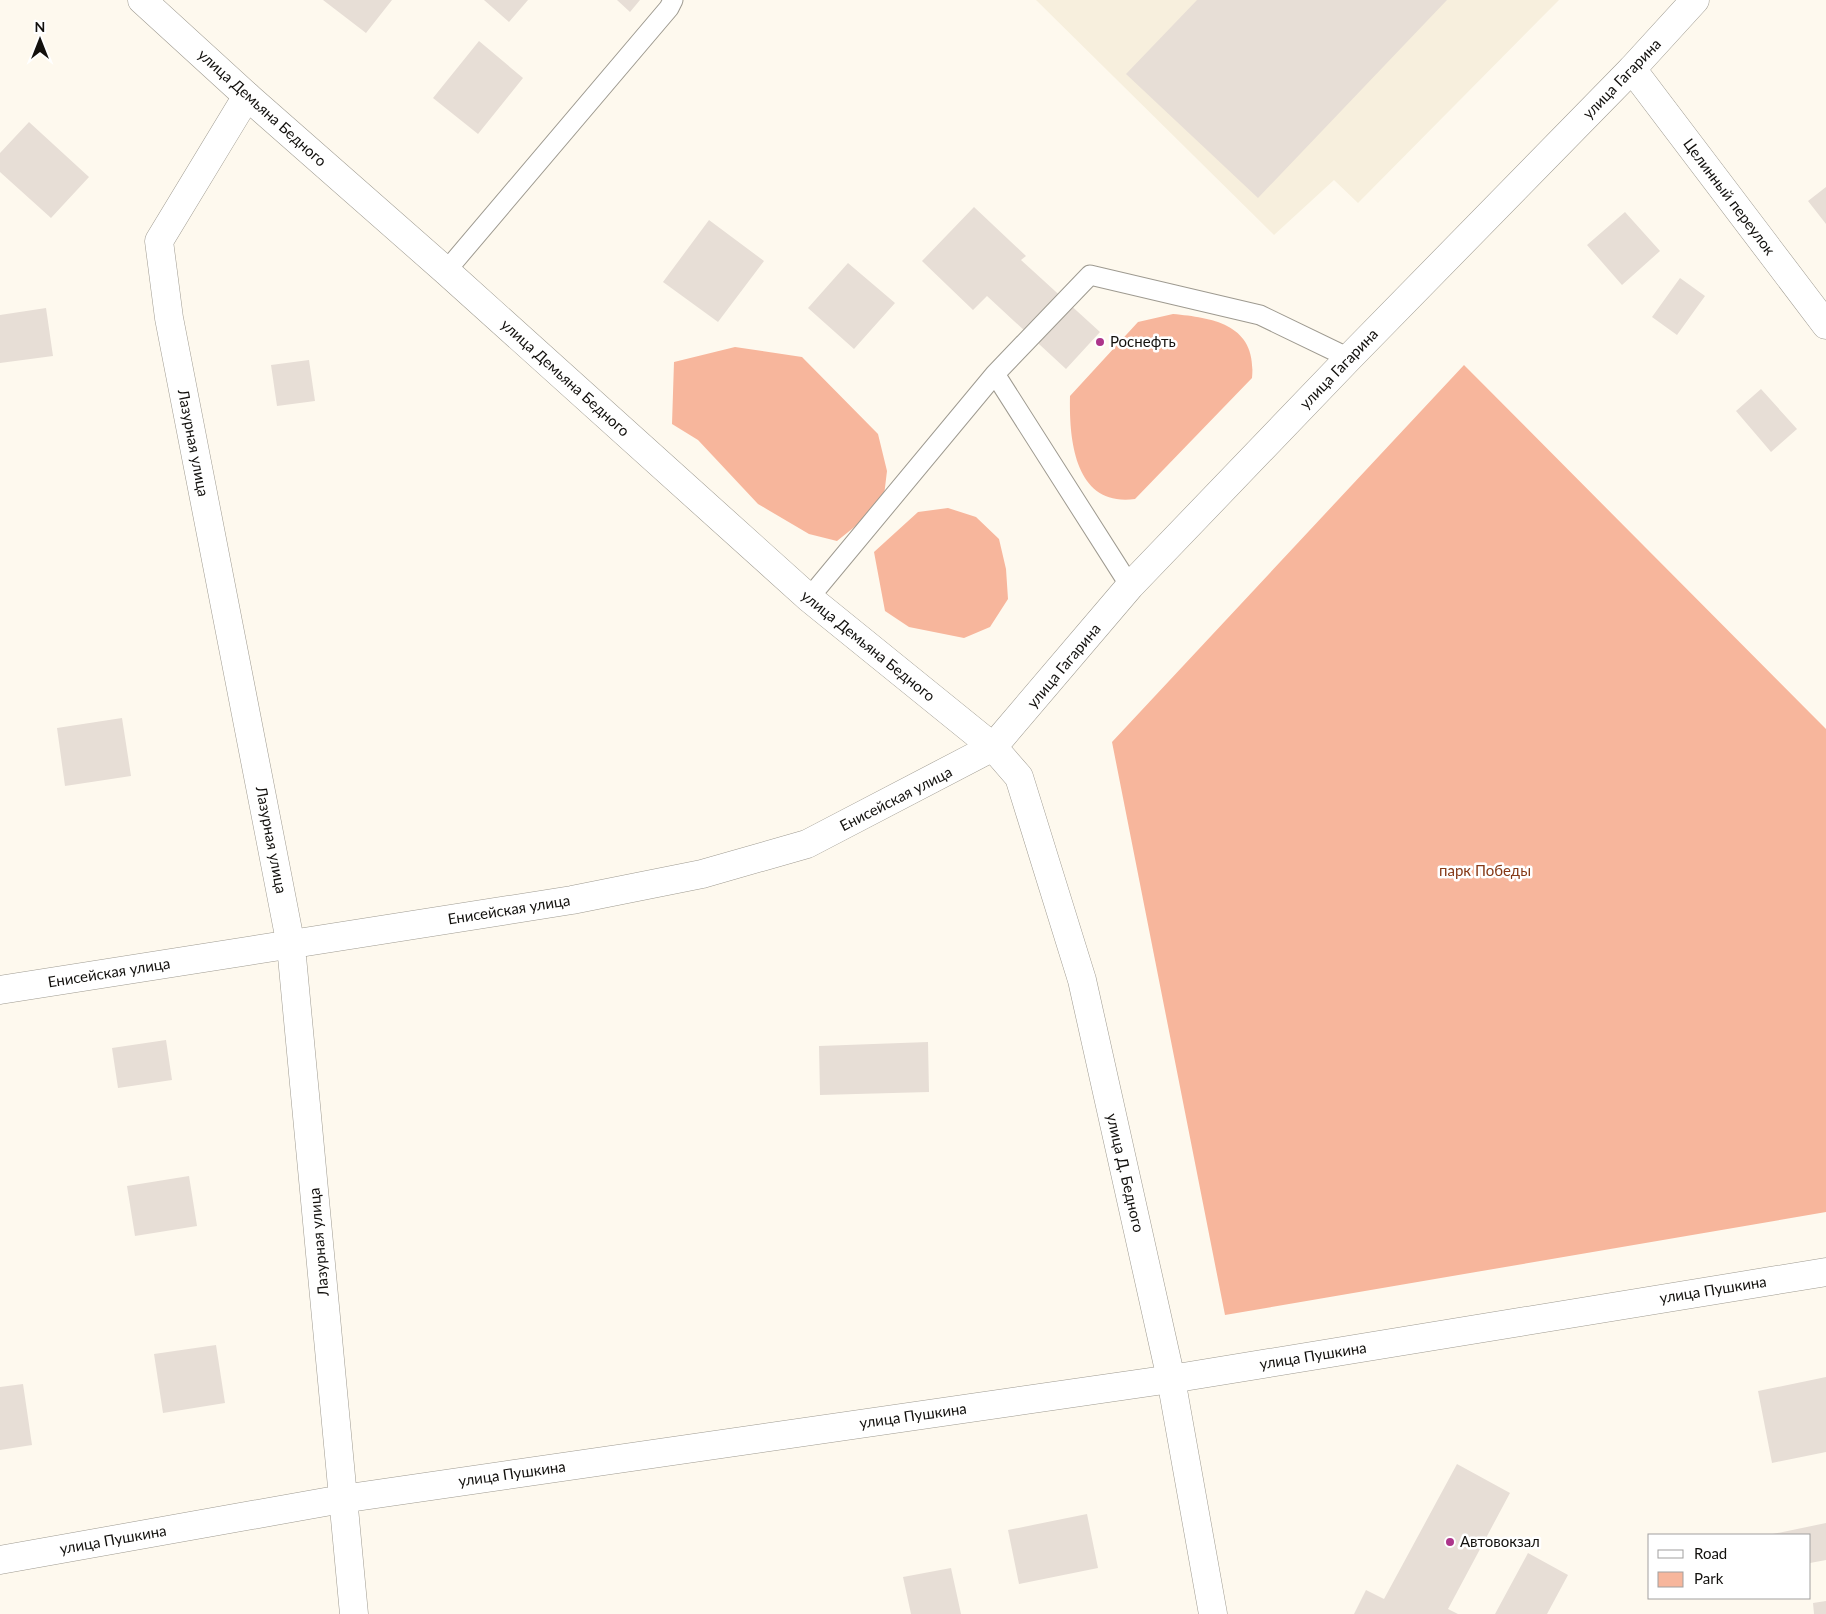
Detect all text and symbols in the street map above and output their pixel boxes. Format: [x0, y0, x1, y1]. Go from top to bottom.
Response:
north arrow [15, 15, 65, 65]
text: N [35, 18, 45, 35]
street label: улица Гагарина [1578, 34, 1664, 122]
street label: улица Демьяна Бедного [195, 45, 331, 170]
street label: Целинный переулок [1680, 135, 1780, 258]
street label: улица Демьяна Бедного [498, 315, 634, 440]
street label: улица Гагарина [1295, 324, 1381, 412]
place label: Роснефть [1110, 332, 1176, 350]
marker: Роснефть [1094, 336, 1106, 348]
street label: Лазурная улица [175, 387, 213, 498]
street label: улица Демьяна Бедного [798, 586, 939, 705]
street label: улица Гагарина [1023, 620, 1104, 711]
street label: Енисейская улица [836, 762, 955, 834]
street label: Лазурная улица [253, 784, 291, 895]
park label: парк Победы [1439, 861, 1531, 879]
street label: Енисейская улица [446, 890, 571, 928]
street label: Енисейская улица [46, 953, 171, 991]
street label: улица Д. Бедного [1104, 1111, 1148, 1234]
street label: Лазурная улица [304, 1187, 332, 1298]
street label: улица Пушкина [1658, 1272, 1768, 1306]
street label: улица Пушкина [1258, 1338, 1368, 1372]
street label: улица Пушкина [858, 1399, 968, 1431]
street label: улица Пушкина [457, 1457, 567, 1489]
street label: улица Пушкина [58, 1521, 168, 1557]
place label: Автовокзал [1460, 1532, 1540, 1550]
legend [1648, 1534, 1811, 1599]
marker: Автовокзал [1444, 1536, 1456, 1548]
text: Road [1694, 1544, 1727, 1562]
text: Park [1694, 1569, 1724, 1587]

